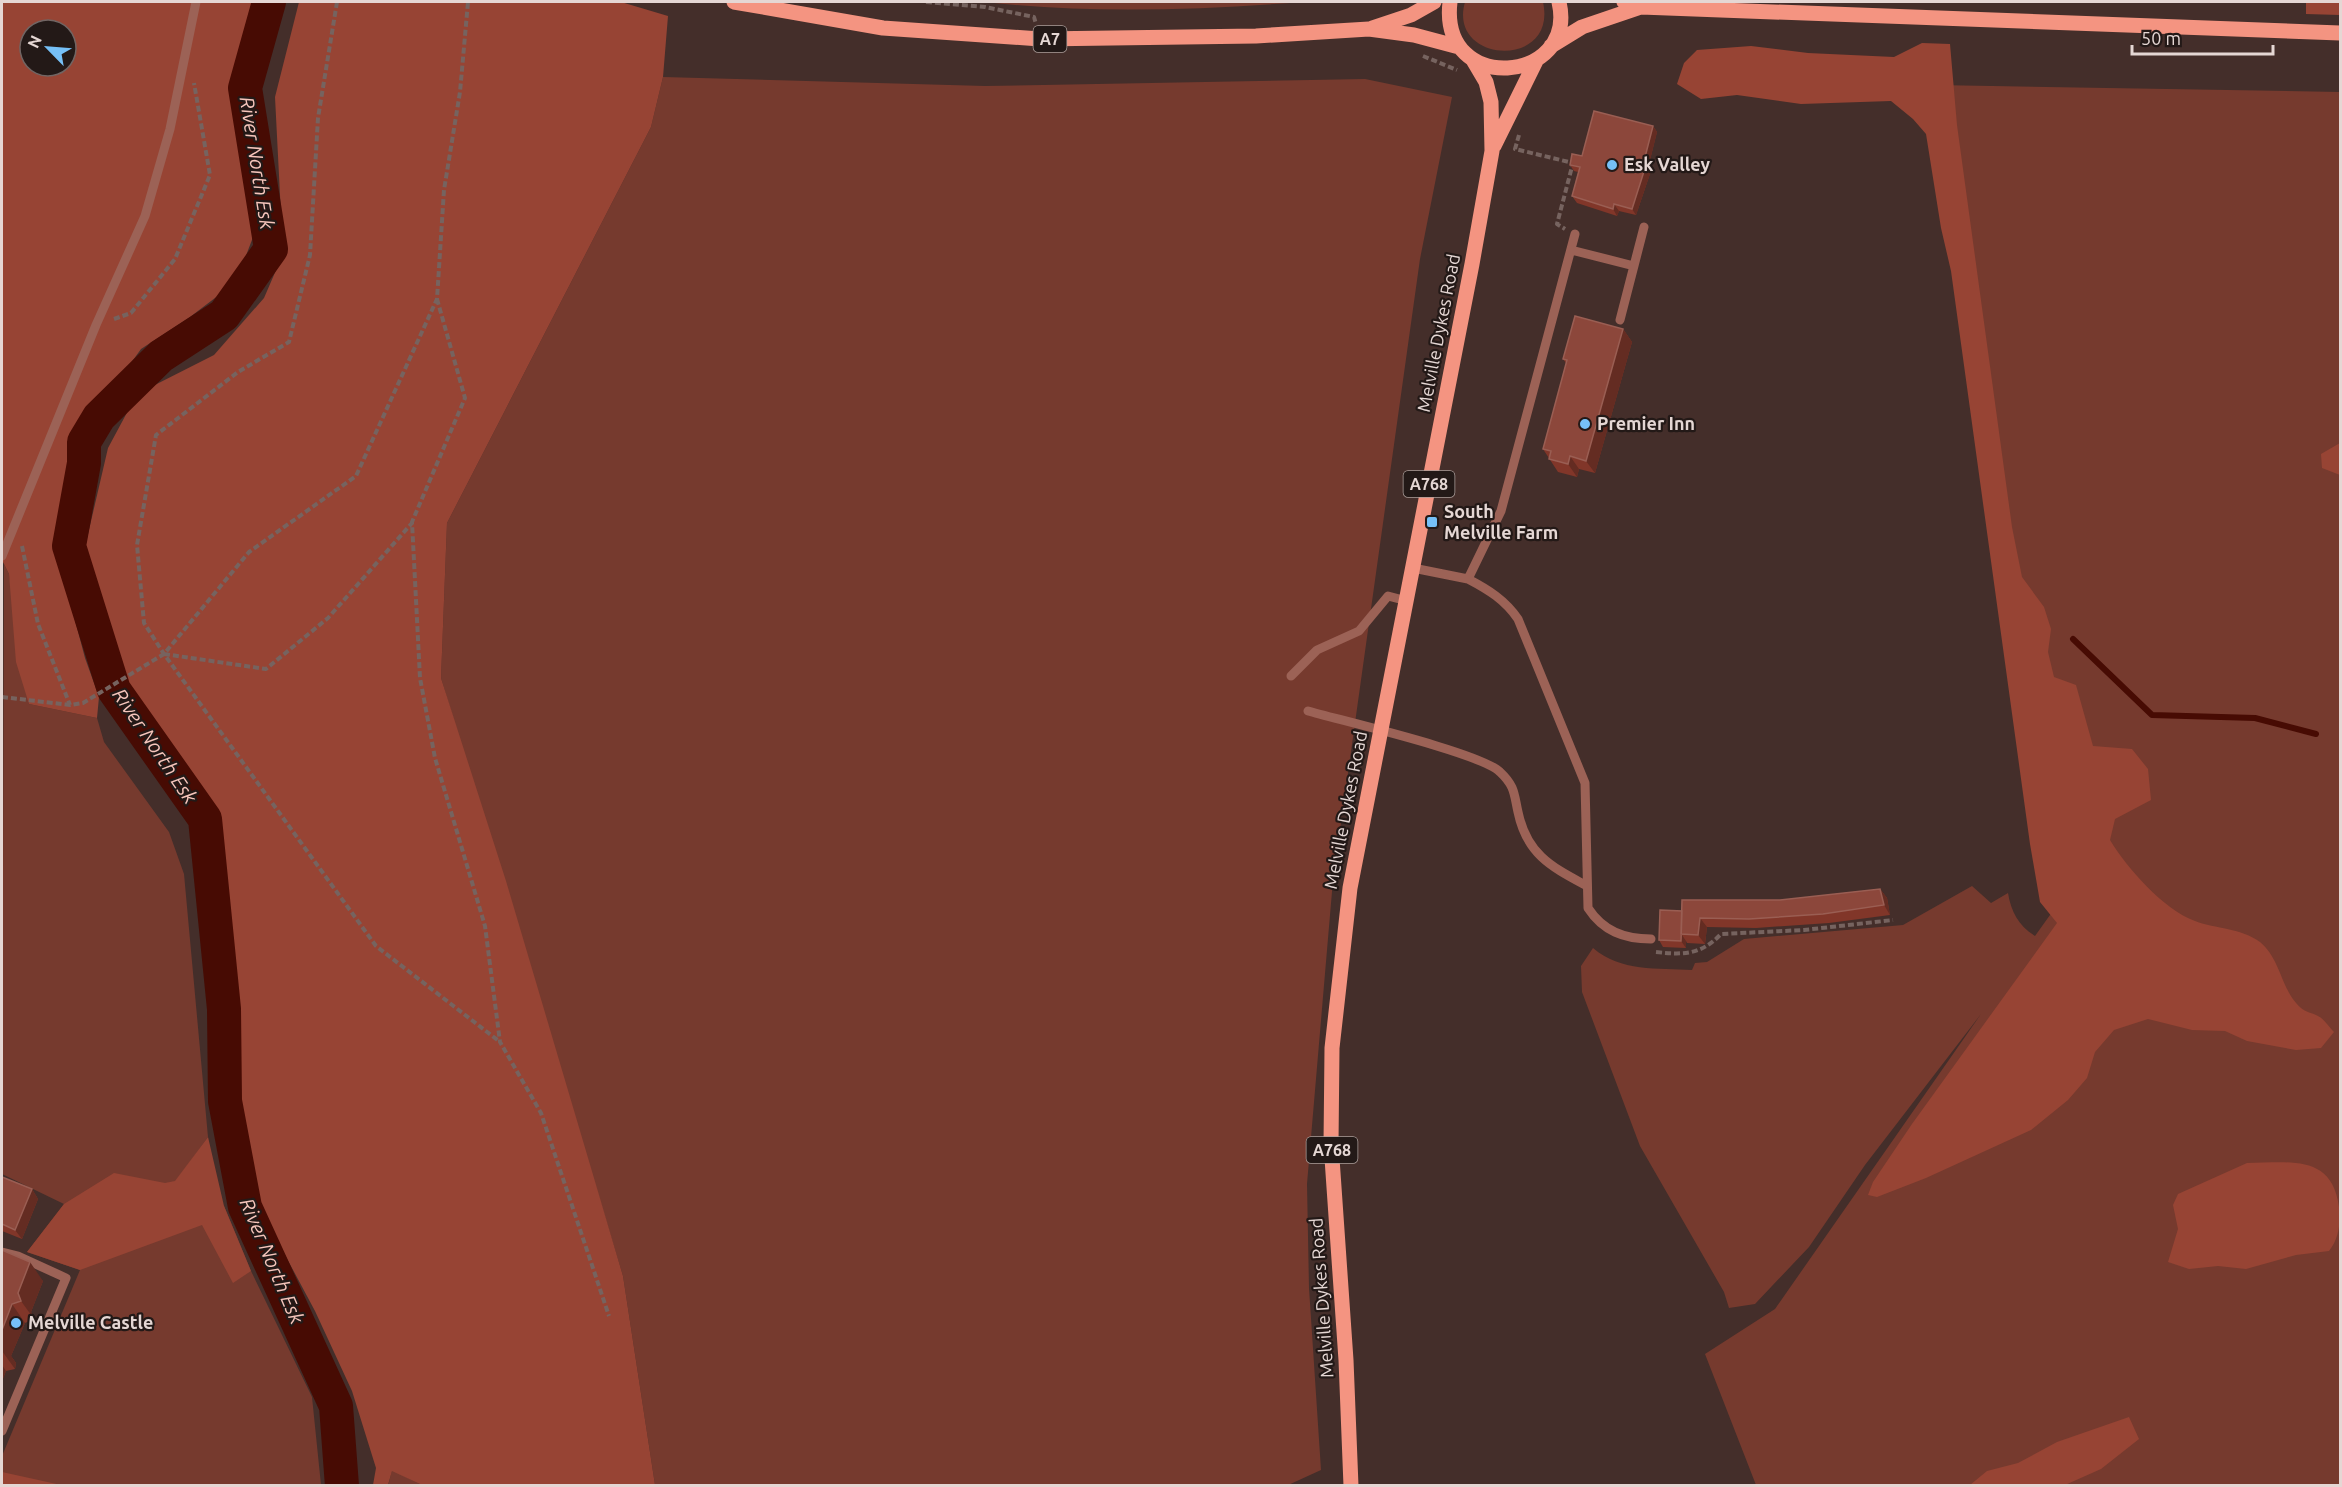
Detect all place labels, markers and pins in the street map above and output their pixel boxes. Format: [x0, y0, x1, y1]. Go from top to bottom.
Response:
place label: Esk Valley [1624, 154, 1711, 174]
marker: Esk Valley [1605, 158, 1619, 172]
place label: Premier Inn [1597, 413, 1695, 433]
marker: Premier Inn [1578, 417, 1592, 431]
place label: South Melville Farm [1444, 501, 1558, 542]
marker: South Melville Farm [1425, 515, 1439, 529]
place label: Melville Castle [28, 1312, 153, 1332]
marker: Melville Castle [9, 1316, 23, 1330]

